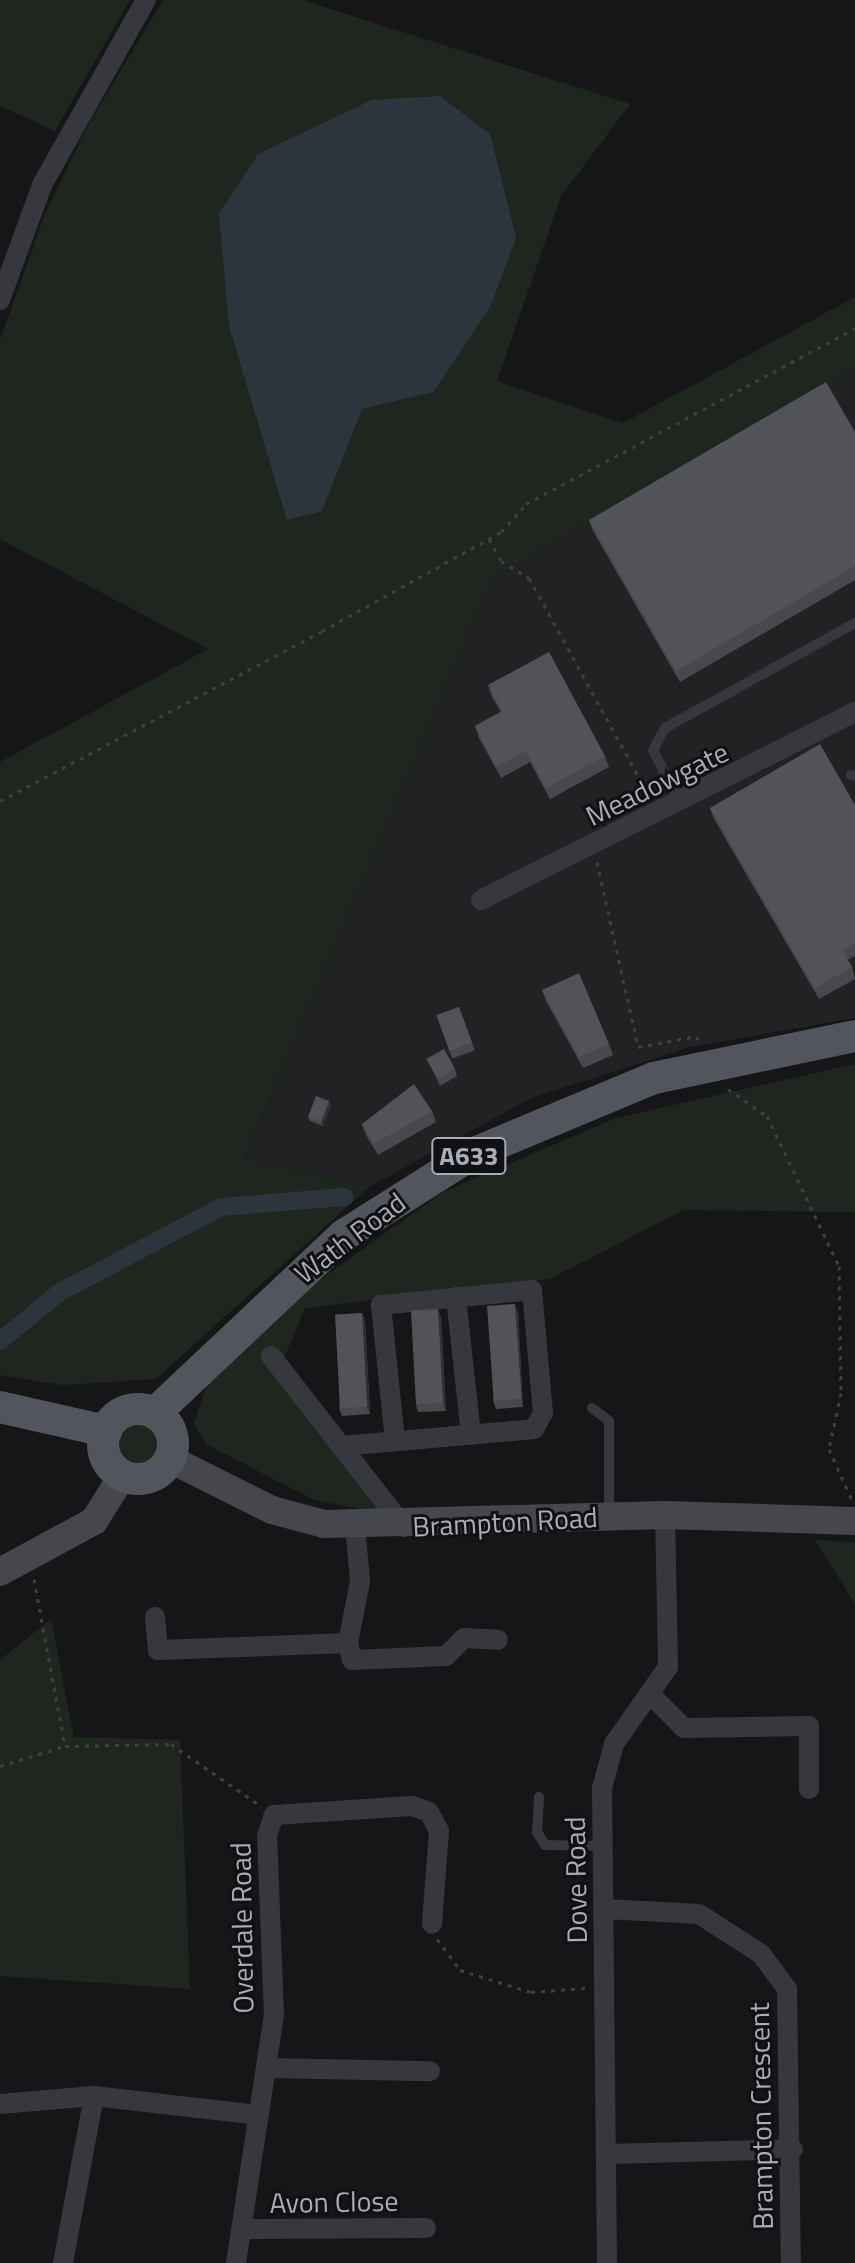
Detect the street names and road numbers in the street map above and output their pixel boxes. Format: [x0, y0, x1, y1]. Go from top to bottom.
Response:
street label: Meadowgate [580, 735, 734, 833]
road number: A633 [431, 1134, 507, 1178]
street label: Wath Road [288, 1185, 412, 1291]
street label: Brampton Road [412, 1500, 598, 1544]
street label: Dove Road [558, 1816, 594, 1944]
street label: Overdale Road [224, 1842, 260, 2014]
street label: Brampton Crescent [742, 2002, 780, 2230]
street label: Avon Close [269, 2184, 399, 2220]

